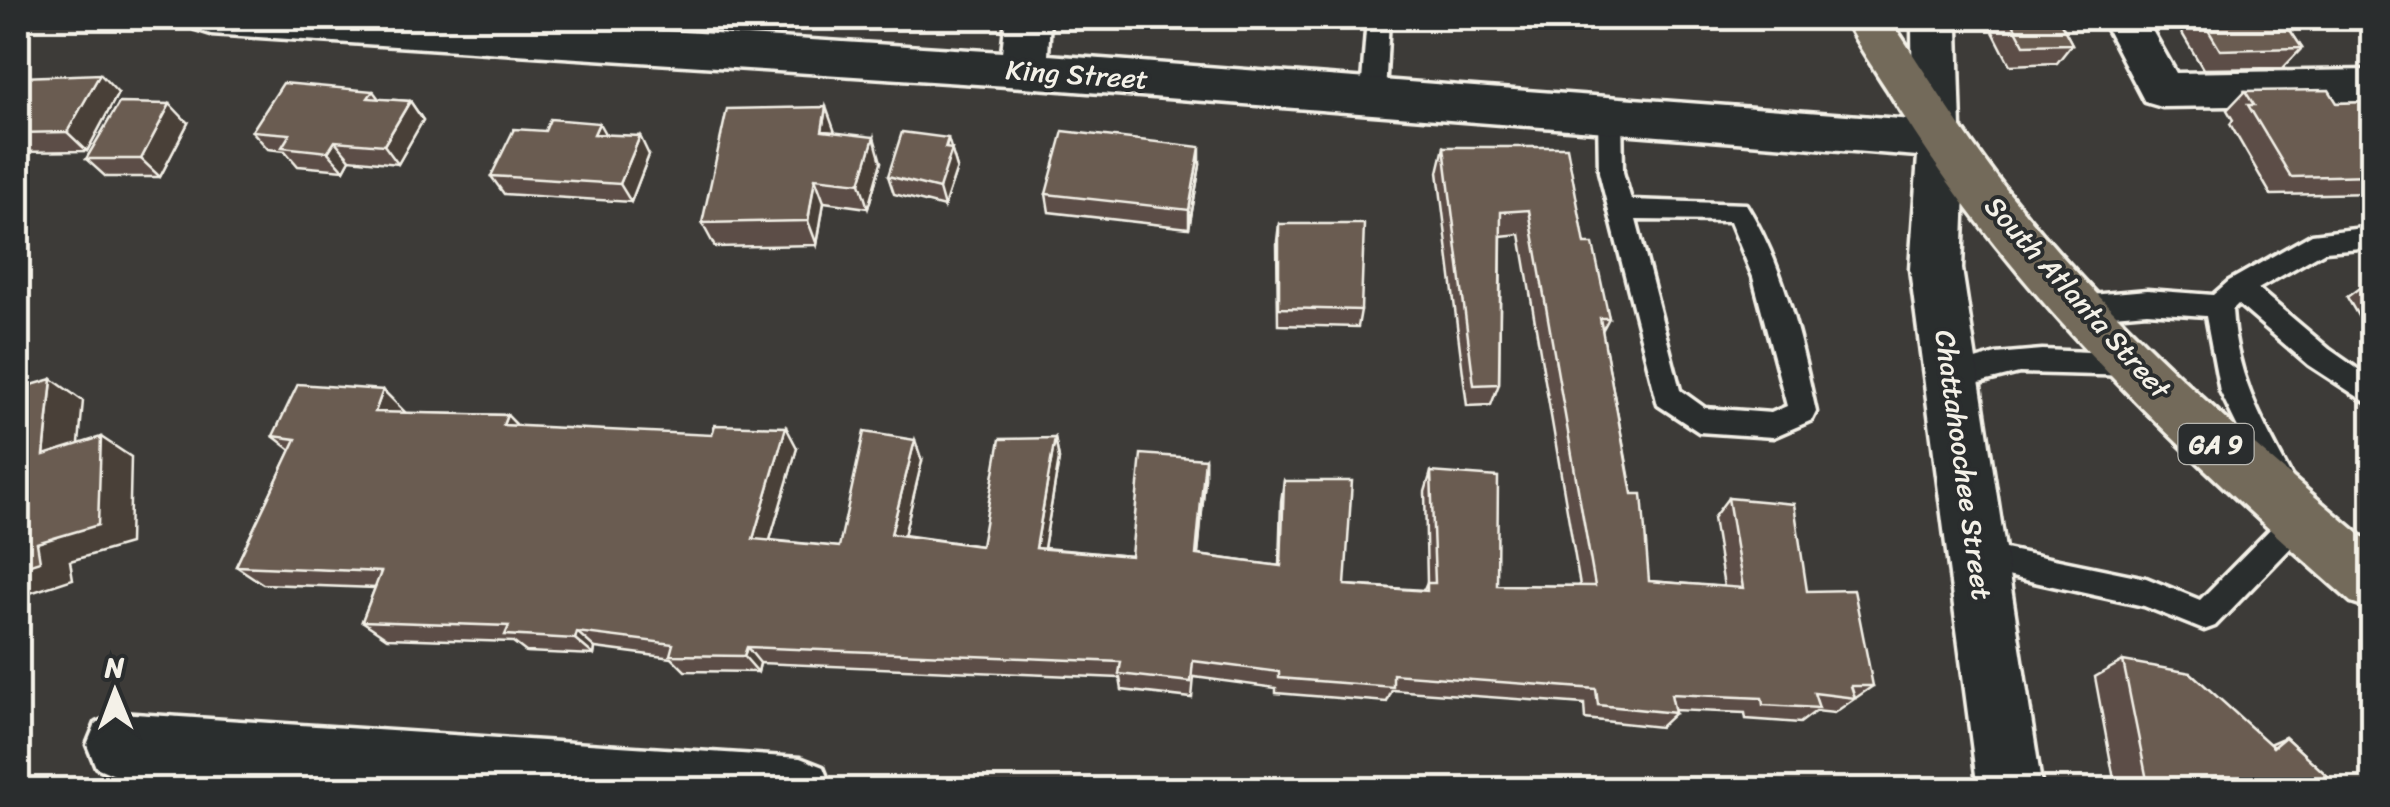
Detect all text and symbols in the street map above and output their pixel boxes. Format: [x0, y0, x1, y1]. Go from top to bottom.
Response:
street label: King Street [1004, 45, 1150, 104]
street label: South Atlanta Street [1972, 184, 2184, 412]
street label: Chattahoochee Street [1920, 327, 2007, 603]
road number: GA 9 [2178, 424, 2254, 464]
north arrow [65, 642, 165, 742]
text: N [103, 643, 125, 692]

